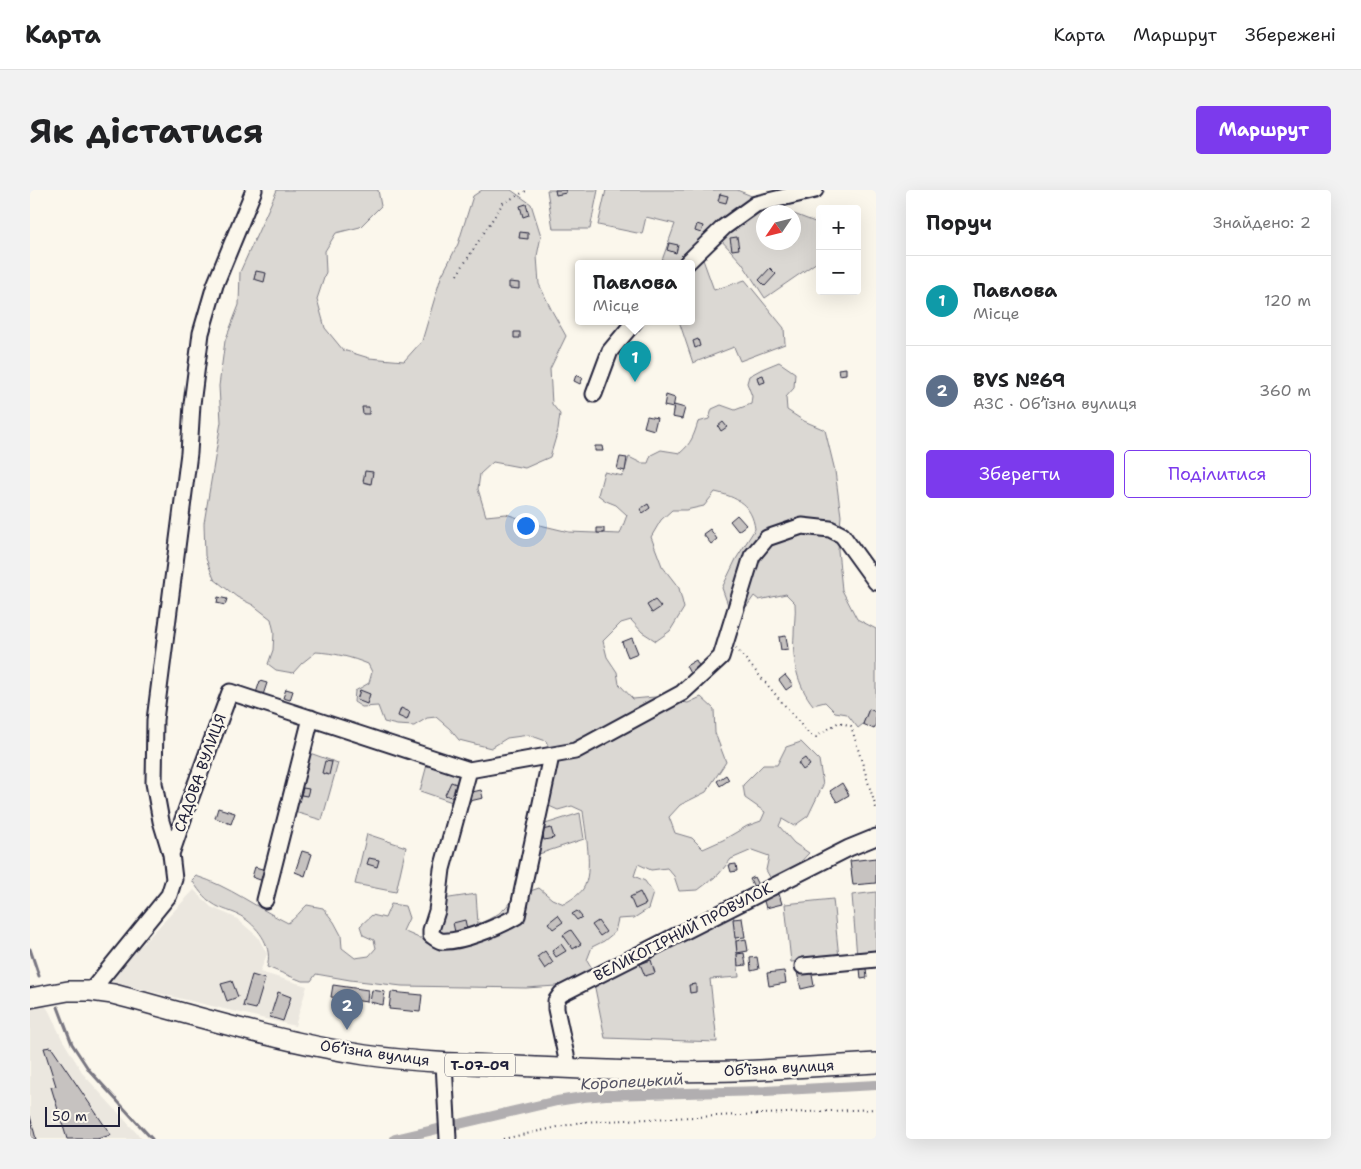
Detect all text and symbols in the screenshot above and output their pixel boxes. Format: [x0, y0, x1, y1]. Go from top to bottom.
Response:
text: Карта [25, 19, 101, 51]
text: Карта [1053, 23, 1105, 47]
text: Маршрут [1133, 23, 1217, 47]
text: Збережені [1245, 23, 1336, 47]
button: Маршрут [1196, 106, 1331, 154]
text: Як дістатися [30, 107, 264, 154]
north arrow [756, 205, 801, 250]
map controls [816, 205, 861, 295]
button: + [816, 205, 861, 250]
text: Поруч [926, 209, 992, 237]
text: Знайдено: 2 [1213, 212, 1311, 233]
button: − [816, 250, 861, 295]
popup [575, 260, 695, 325]
text: Павлова [593, 270, 677, 295]
text: Павлова [973, 278, 1057, 303]
text: 1 [938, 290, 946, 311]
text: 120 m [1264, 290, 1311, 311]
text: Місце [593, 295, 639, 316]
text: Місце [973, 303, 1020, 324]
pin: 1 [619, 341, 651, 382]
text: BVS №69 [973, 368, 1065, 393]
text: 2 [936, 380, 948, 401]
text: 360 m [1259, 380, 1311, 401]
text: АЗС · Обʼїзна вулиця [973, 393, 1137, 414]
button: Зберегти [926, 450, 1114, 498]
button: Поділитися [1124, 450, 1311, 498]
your location [513, 513, 539, 539]
street label: САДОВА ВУЛИЦЯ [169, 711, 231, 835]
street label: ВЕЛИКОГІРНИЙ ПРОВУЛОК [590, 877, 776, 986]
pin: 2 [331, 989, 363, 1030]
street label: Обʼїзна вулиця [319, 1035, 431, 1071]
road number: Т-07-09 [445, 1054, 515, 1076]
street label: Обʼїзна вулиця [723, 1055, 835, 1081]
water label: Коропецький [580, 1068, 684, 1095]
scale bar [45, 1104, 120, 1127]
text: 50 m [52, 1107, 87, 1125]

